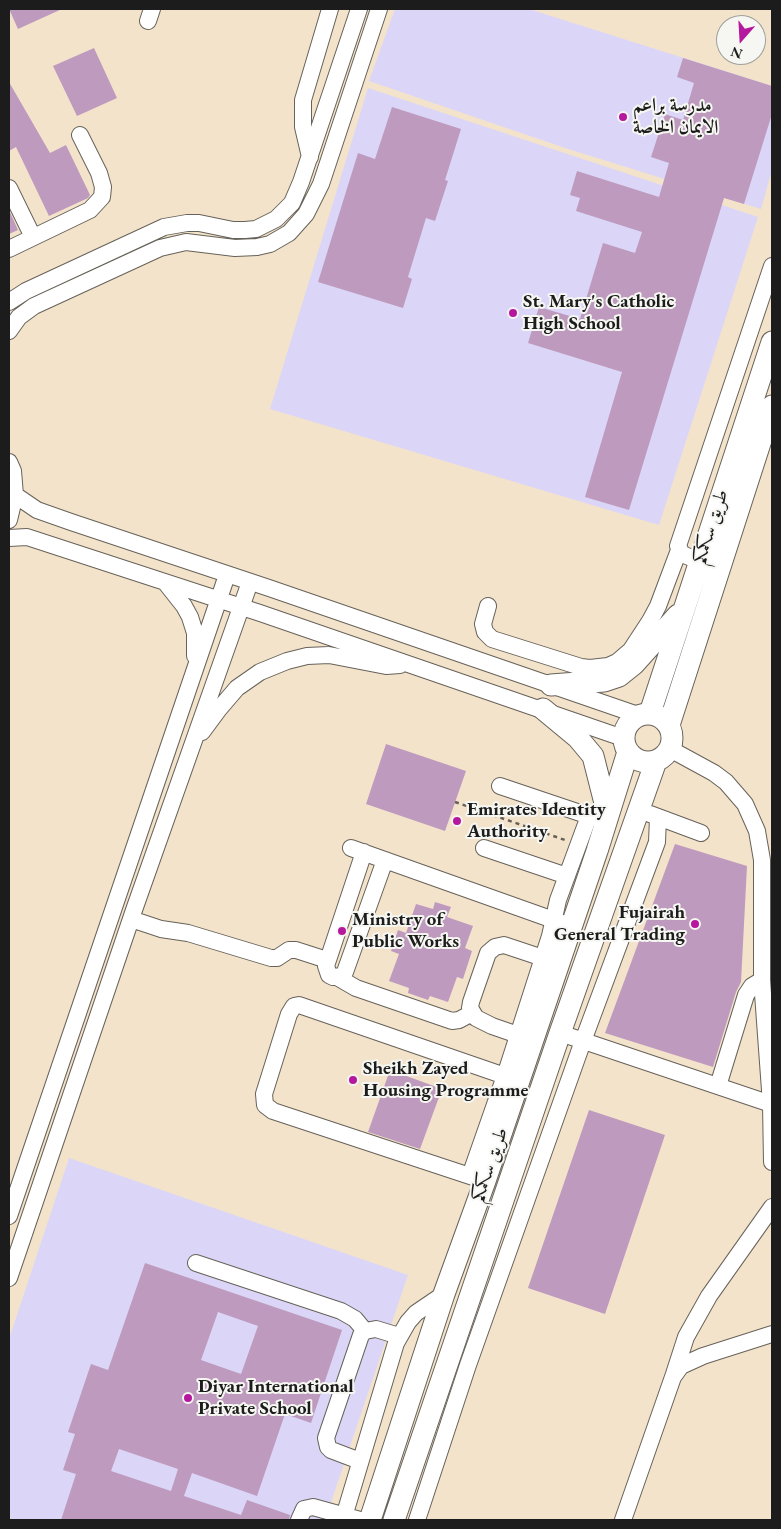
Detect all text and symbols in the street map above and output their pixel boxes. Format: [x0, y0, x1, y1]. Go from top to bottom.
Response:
north arrow [716, 15, 766, 65]
text: N [728, 43, 745, 64]
place label: مدرسة براعم الايمان الخاصة [633, 95, 718, 139]
marker: مدرسة براعم الايمان الخاصة [617, 111, 629, 123]
place label: St. Mary's Catholic High School [523, 291, 674, 335]
marker: St. Mary's Catholic High School [507, 307, 519, 319]
street label: طريق سكمكم [688, 487, 734, 567]
place label: Emirates Identity Authority [467, 799, 606, 843]
marker: Emirates Identity Authority [451, 815, 463, 827]
place label: Fujairah General Trading [554, 902, 685, 946]
place label: Ministry of Public Works [352, 909, 459, 953]
marker: Fujairah General Trading [689, 918, 701, 930]
marker: Ministry of Public Works [336, 925, 348, 937]
place label: Sheikh Zayed Housing Programme [363, 1058, 528, 1102]
marker: Sheikh Zayed Housing Programme [347, 1074, 359, 1086]
street label: طريق سكمكم [467, 1125, 513, 1205]
place label: Diyar International Private School [198, 1376, 354, 1420]
marker: Diyar International Private School [182, 1392, 194, 1404]

